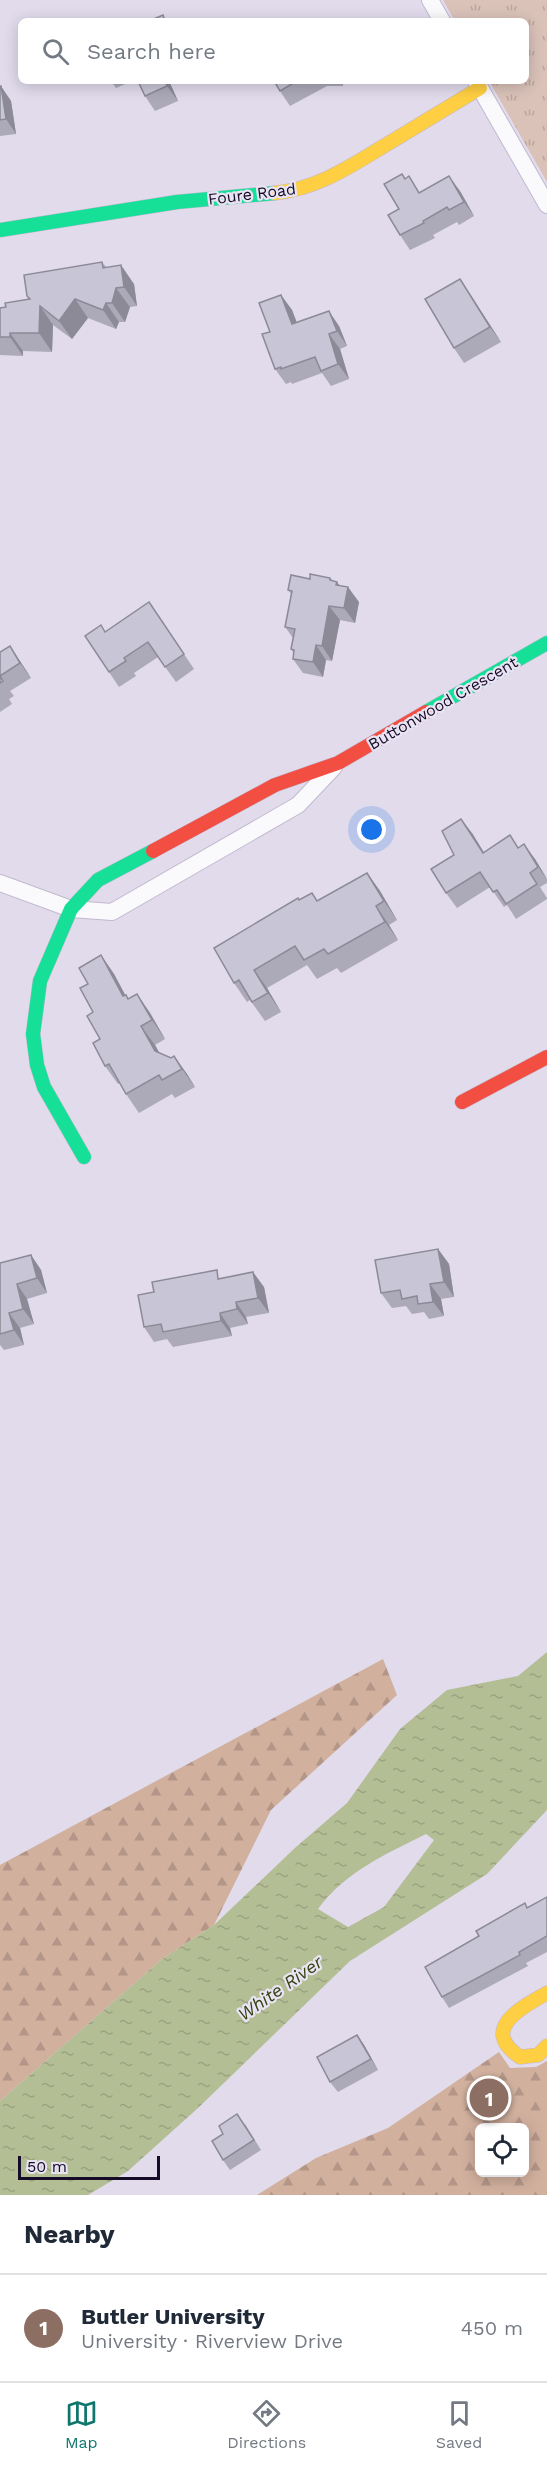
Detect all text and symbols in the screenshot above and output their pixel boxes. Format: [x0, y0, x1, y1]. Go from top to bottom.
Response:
search box [18, 18, 529, 84]
icon: search [39, 35, 72, 68]
text: Search here [87, 39, 216, 64]
street label: Foure Road [207, 179, 297, 209]
street label: Buttonwood Crescent [365, 652, 521, 754]
your location [357, 815, 386, 844]
water label: White River [234, 1951, 327, 2025]
pin: 1 [470, 2076, 508, 2120]
map controls [475, 2123, 529, 2177]
button: locate [475, 2123, 529, 2177]
scale bar [18, 2153, 160, 2180]
text: 50 m [27, 2157, 67, 2176]
text: Nearby [24, 2219, 115, 2249]
text: Butler University [81, 2304, 265, 2329]
text: 1 [39, 2316, 48, 2340]
text: 450 m [461, 2316, 523, 2340]
text: University · Riverview Drive [81, 2329, 343, 2353]
tab: Map [65, 2397, 98, 2452]
tab: Directions [227, 2397, 306, 2452]
tab: Saved [436, 2397, 482, 2452]

